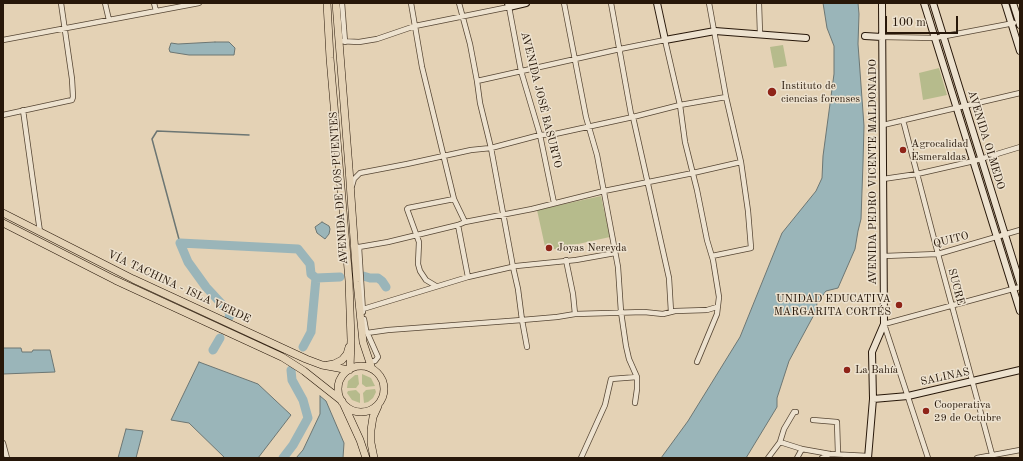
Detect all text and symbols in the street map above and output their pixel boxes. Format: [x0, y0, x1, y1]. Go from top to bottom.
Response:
scale bar [887, 8, 960, 34]
text: 100 m [892, 17, 926, 29]
street label: AVENIDA JOSÉ BASURTO [518, 30, 564, 170]
street label: AVENIDA PEDRO VICENTE MALDONADO [866, 59, 880, 285]
place label: Instituto de ciencias forenses [781, 79, 860, 105]
marker: Instituto de ciencias forenses [766, 86, 778, 98]
street label: AVENIDA OLMEDO [965, 89, 1007, 191]
street label: AVENIDA DE LOS PUENTES [327, 111, 351, 265]
place label: Agrocalidad Esmeraldas [911, 137, 968, 163]
marker: Agrocalidad Esmeraldas [898, 145, 908, 155]
street label: QUITO [932, 229, 970, 251]
place label: Joyas Nereyda [557, 241, 627, 255]
marker: Joyas Nereyda [544, 243, 554, 253]
street label: VÍA TACHINA - ISLA VERDE [105, 248, 253, 326]
street label: SUCRE [945, 267, 967, 307]
place label: UNIDAD EDUCATIVA MARGARITA CORTÉS [774, 292, 891, 318]
marker: UNIDAD EDUCATIVA MARGARITA CORTÉS [894, 300, 904, 310]
place label: La Bahía [855, 363, 898, 377]
marker: La Bahía [842, 365, 852, 375]
street label: SALINAS [919, 365, 971, 389]
place label: Cooperativa 29 de Octubre [934, 398, 1001, 424]
marker: Cooperativa 29 de Octubre [921, 406, 931, 416]

